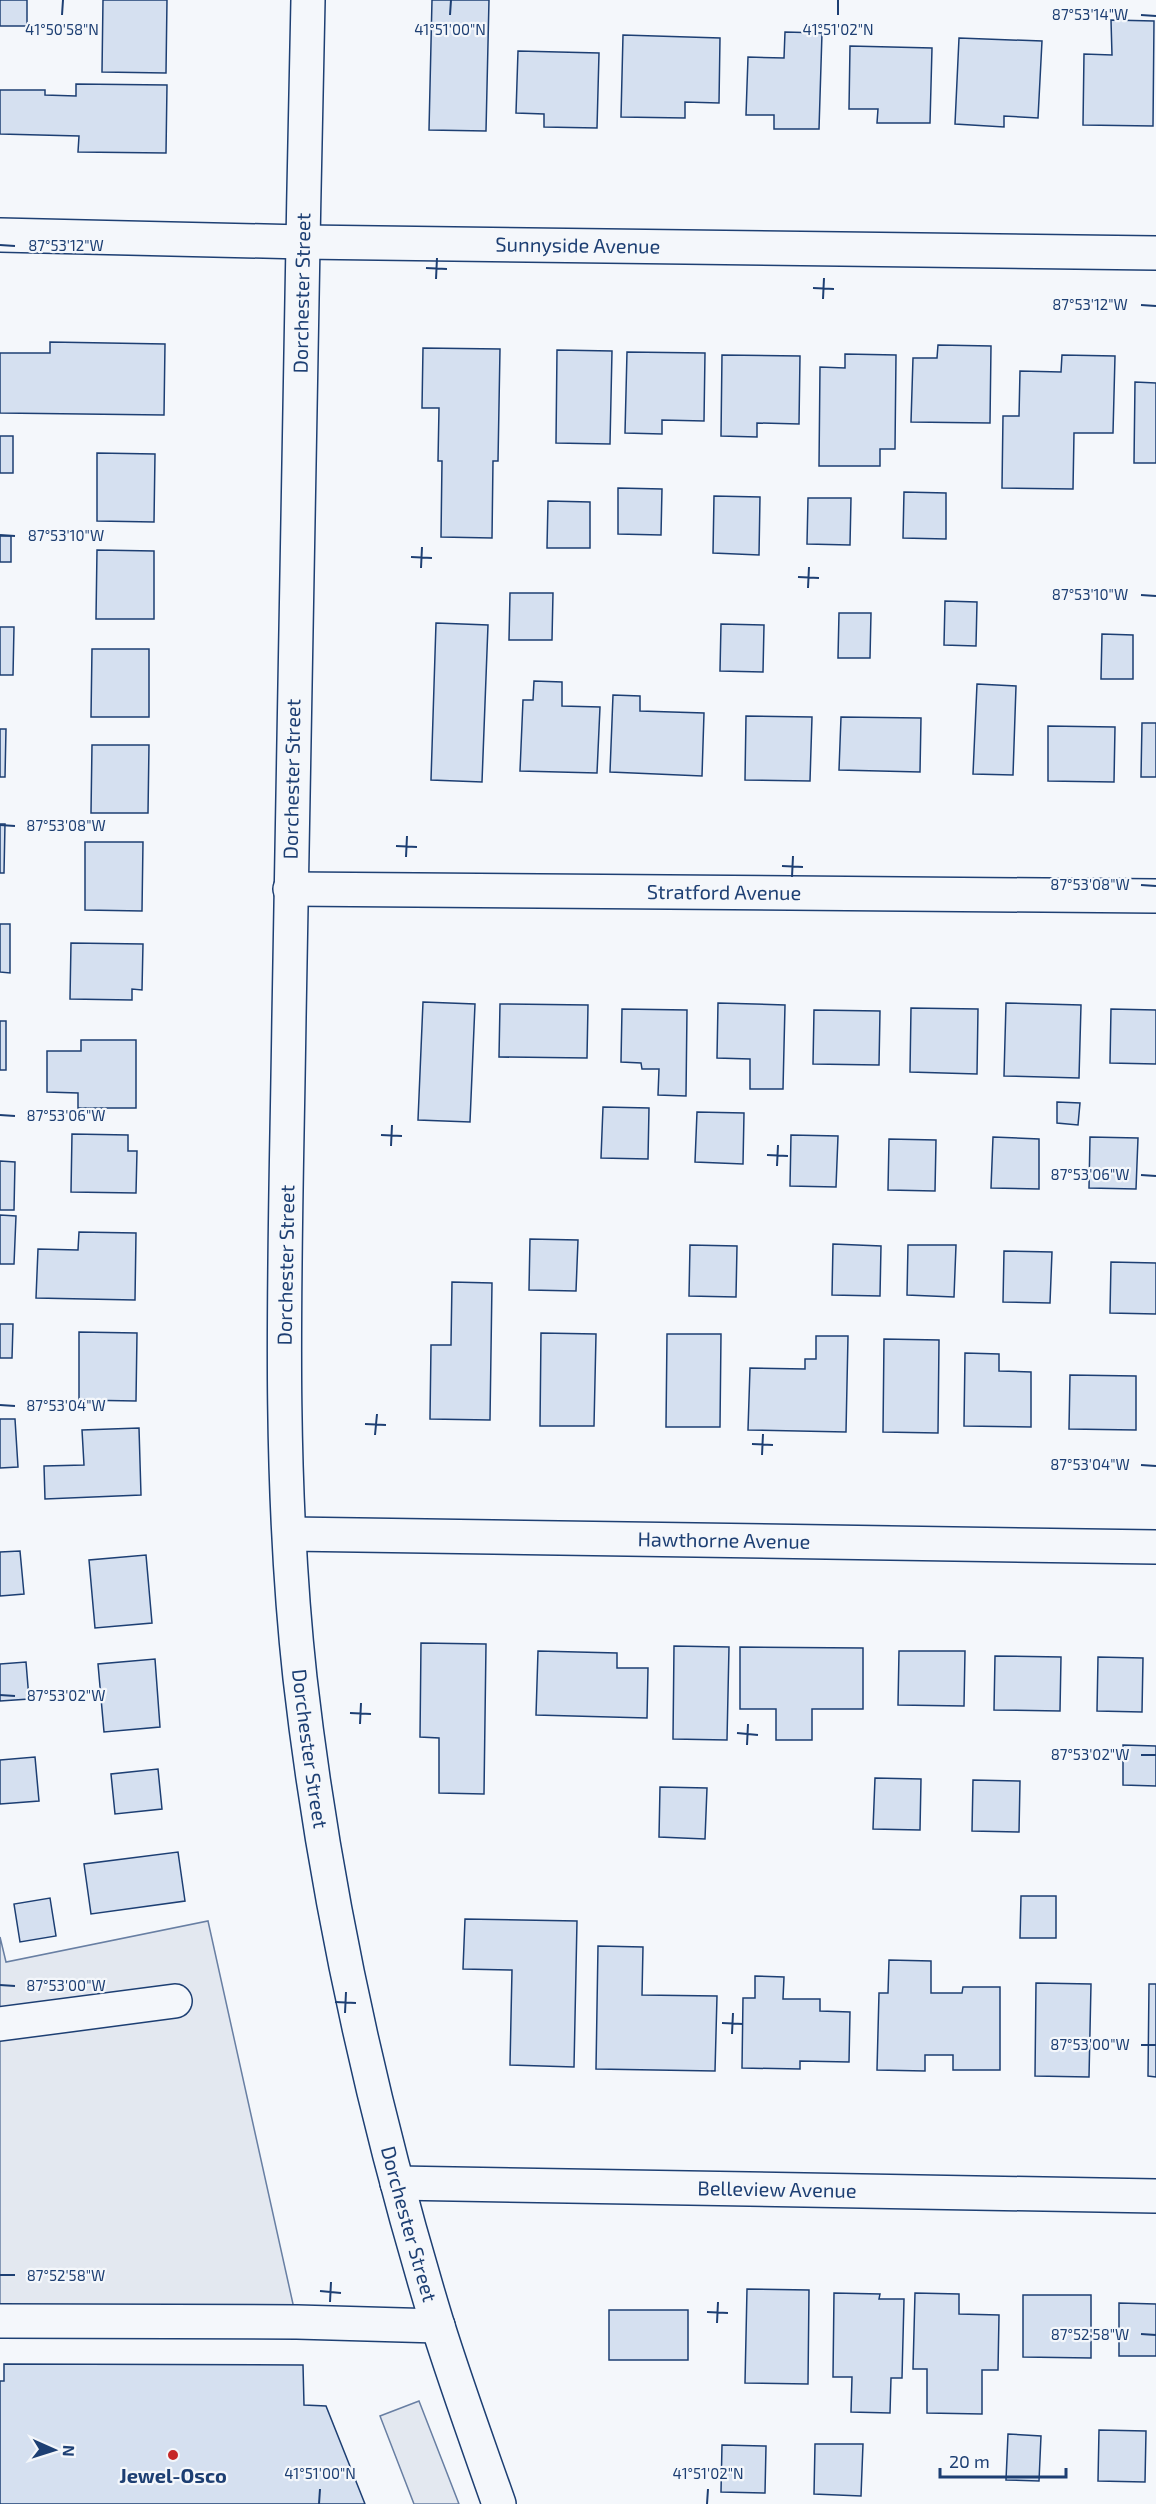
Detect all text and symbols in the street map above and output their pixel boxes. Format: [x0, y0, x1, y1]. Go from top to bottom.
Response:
text: 87°53'14"W [1052, 5, 1128, 23]
text: 41°50'58"N [25, 20, 99, 38]
text: 41°51'00"N [414, 20, 486, 38]
text: 41°51'02"N [802, 20, 874, 38]
street label: Dorchester Street [288, 212, 314, 374]
street label: Sunnyside Avenue [495, 231, 661, 258]
text: 87°53'12"W [28, 236, 104, 254]
text: 87°53'12"W [1052, 295, 1128, 313]
text: 87°53'10"W [28, 526, 104, 544]
text: 87°53'10"W [1052, 585, 1128, 603]
street label: Dorchester Street [278, 698, 304, 860]
text: 87°53'08"W [26, 816, 106, 834]
text: 87°53'08"W [1050, 875, 1130, 893]
street label: Stratford Avenue [647, 879, 801, 904]
text: 87°53'06"W [27, 1106, 105, 1124]
text: 87°53'06"W [1051, 1165, 1129, 1183]
street label: Dorchester Street [272, 1184, 298, 1346]
text: 87°53'04"W [26, 1396, 106, 1414]
text: 87°53'04"W [1050, 1455, 1130, 1473]
street label: Hawthorne Avenue [637, 1526, 811, 1553]
street label: Dorchester Street [288, 1667, 334, 1830]
text: 87°53'02"W [27, 1686, 105, 1704]
text: 87°53'02"W [1051, 1745, 1129, 1763]
text: 87°53'00"W [26, 1976, 106, 1994]
text: 87°53'00"W [1050, 2035, 1130, 2053]
street label: Dorchester Street [377, 2143, 443, 2305]
street label: Belleview Avenue [697, 2175, 857, 2202]
text: 87°52'58"W [27, 2266, 105, 2284]
text: 87°52'58"W [1051, 2325, 1129, 2343]
north arrow [24, 2420, 84, 2480]
scale bar [940, 2441, 1066, 2479]
text: N [60, 2445, 79, 2457]
marker: Jewel-Osco [166, 2448, 180, 2462]
text: 20 m [949, 2450, 990, 2472]
place label: Jewel-Osco [119, 2463, 227, 2487]
text: 41°51'00"N [284, 2464, 356, 2482]
text: 41°51'02"N [672, 2464, 744, 2482]

